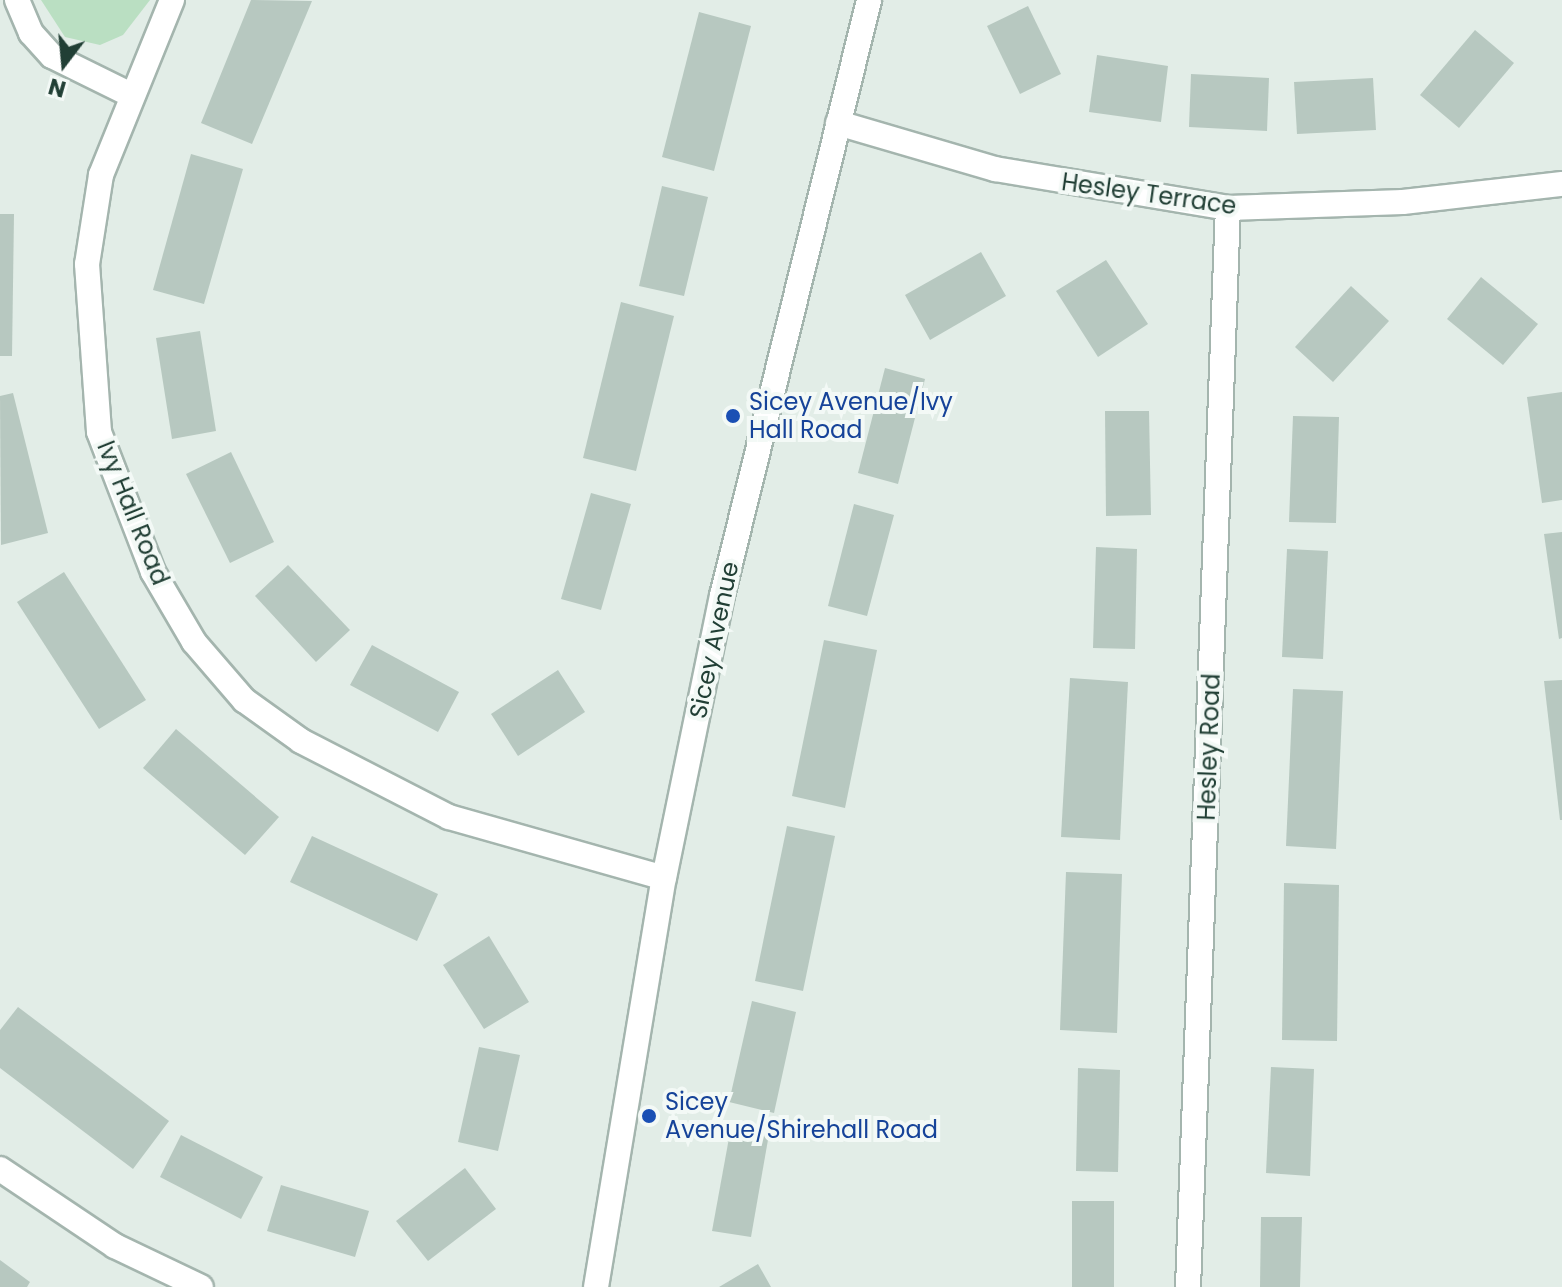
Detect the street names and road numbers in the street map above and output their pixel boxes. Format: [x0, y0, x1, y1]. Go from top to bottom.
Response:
street label: Hesley Terrace [1060, 167, 1238, 221]
street label: Ivy Hall Road [91, 437, 175, 589]
street label: Sicey Avenue [683, 559, 745, 721]
street label: Hesley Road [1192, 673, 1226, 821]

